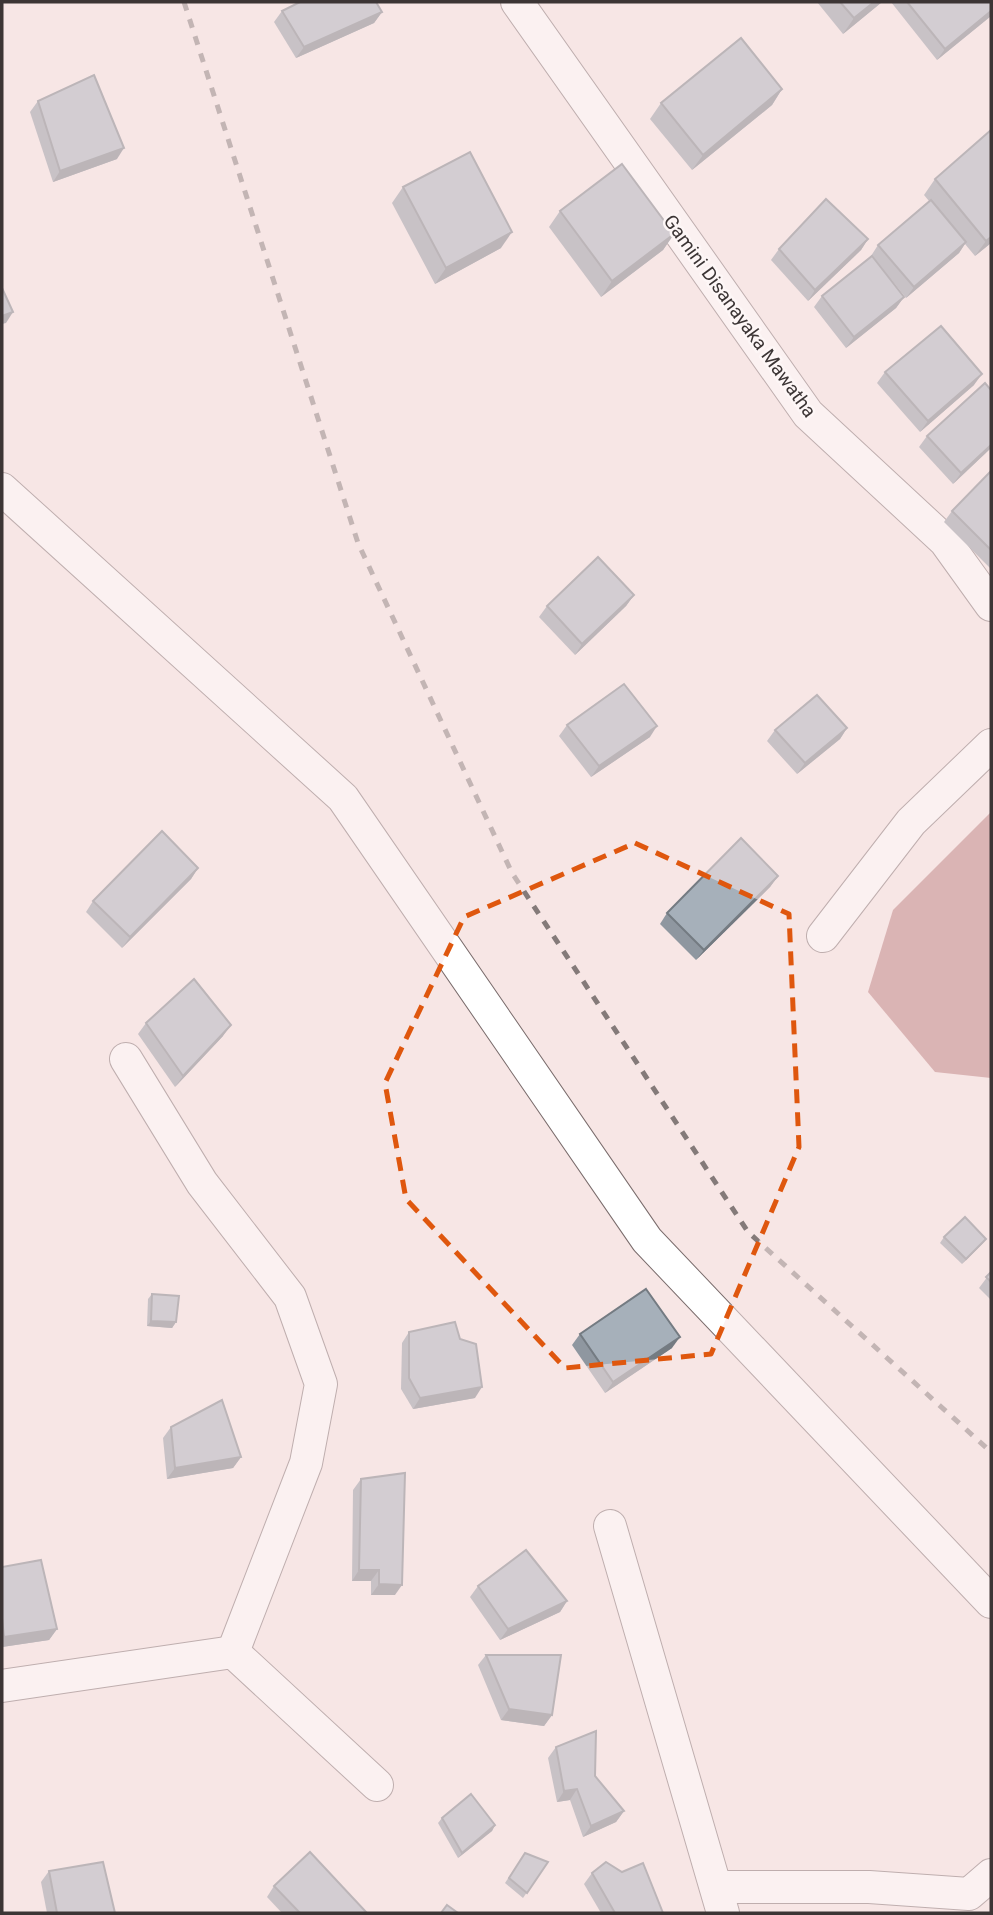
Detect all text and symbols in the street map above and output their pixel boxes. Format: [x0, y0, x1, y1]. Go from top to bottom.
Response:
street label: Gamini Disanayaka Mawatha [659, 210, 821, 422]

